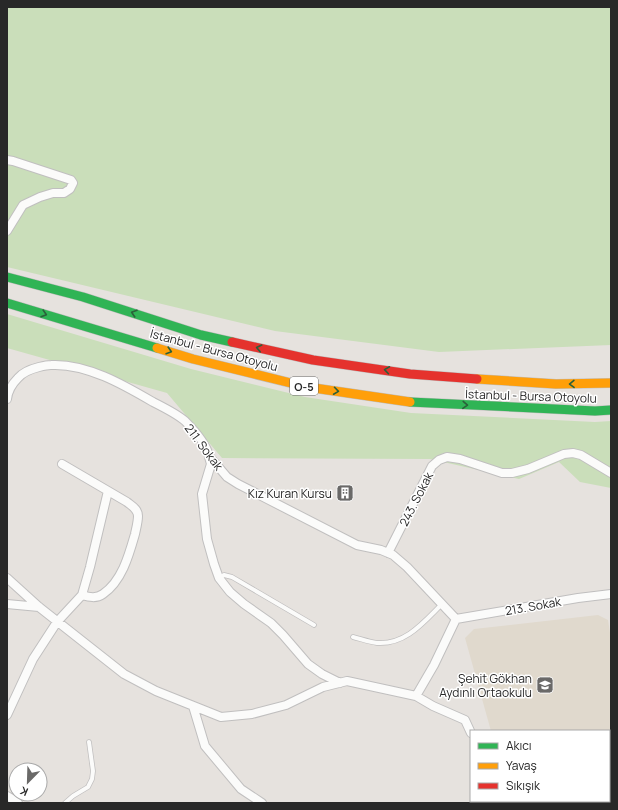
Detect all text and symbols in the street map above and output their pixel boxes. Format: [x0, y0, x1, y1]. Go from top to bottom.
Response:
one-way arrow [41, 309, 48, 318]
one-way arrow [130, 309, 137, 318]
street label: İstanbul - Bursa Otoyolu [148, 325, 280, 375]
one-way arrow [256, 344, 262, 352]
one-way arrow [165, 346, 172, 355]
one-way arrow [384, 366, 390, 375]
road number: O-5 [290, 377, 318, 395]
one-way arrow [569, 380, 575, 388]
street label: İstanbul - Bursa Otoyolu [465, 385, 597, 407]
one-way arrow [333, 386, 339, 395]
one-way arrow [462, 400, 468, 409]
street label: 211. Sokak [181, 420, 228, 475]
street label: 243. Sokak [395, 468, 437, 529]
building icon: Kız Kuran Kursu [335, 483, 355, 503]
place label: Kız Kuran Kursu [248, 485, 332, 502]
street label: 213. Sokak [504, 593, 563, 619]
place label: Şehit Gökhan Aydınlı Ortaokulu [439, 670, 532, 701]
school or university icon: Şehit Gökhan Aydınlı Ortaokulu [535, 675, 555, 695]
legend [470, 730, 610, 802]
text: Akıcı [506, 737, 532, 754]
text: Yavaş [506, 757, 537, 774]
north arrow [8, 762, 48, 802]
text: Sıkışık [506, 777, 541, 794]
text: K [17, 783, 30, 800]

